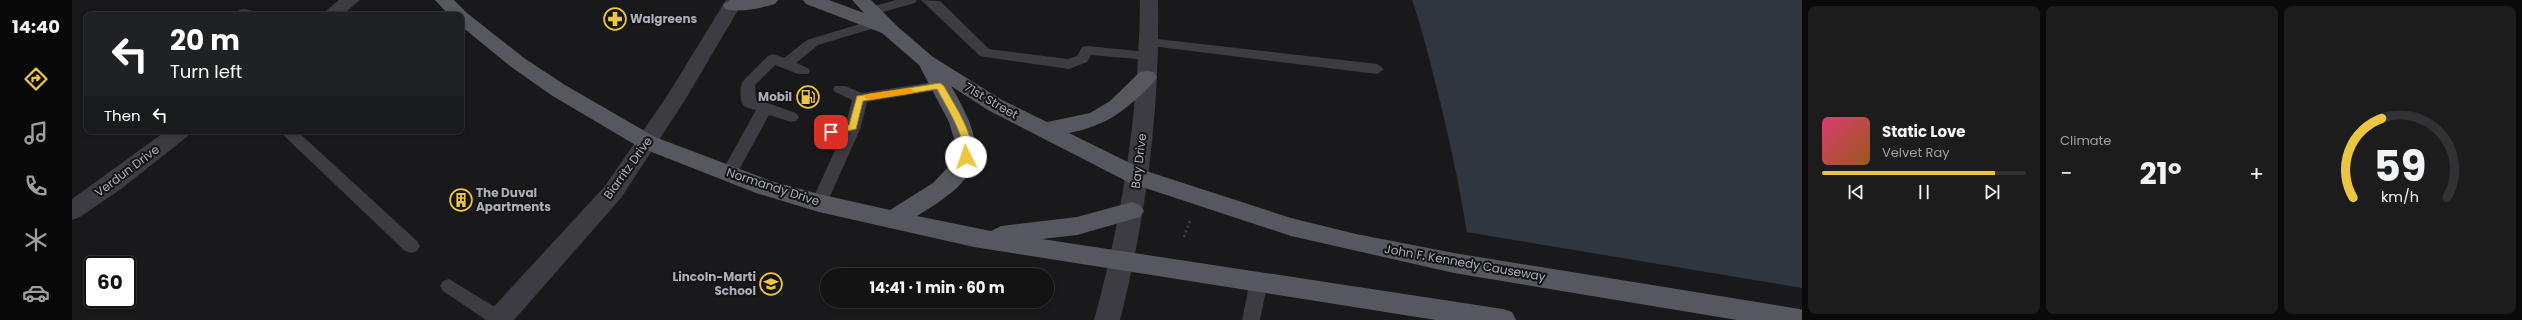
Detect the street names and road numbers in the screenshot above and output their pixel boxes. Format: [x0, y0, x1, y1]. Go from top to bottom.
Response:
street label: 71st Street [961, 78, 1021, 123]
street label: Bay Drive [1127, 132, 1150, 190]
street label: Biarritz Drive [599, 133, 656, 202]
street label: Verdun Drive [91, 141, 162, 200]
street label: Normandy Drive [724, 163, 822, 210]
street label: John F. Kennedy Causeway [1383, 240, 1547, 285]

